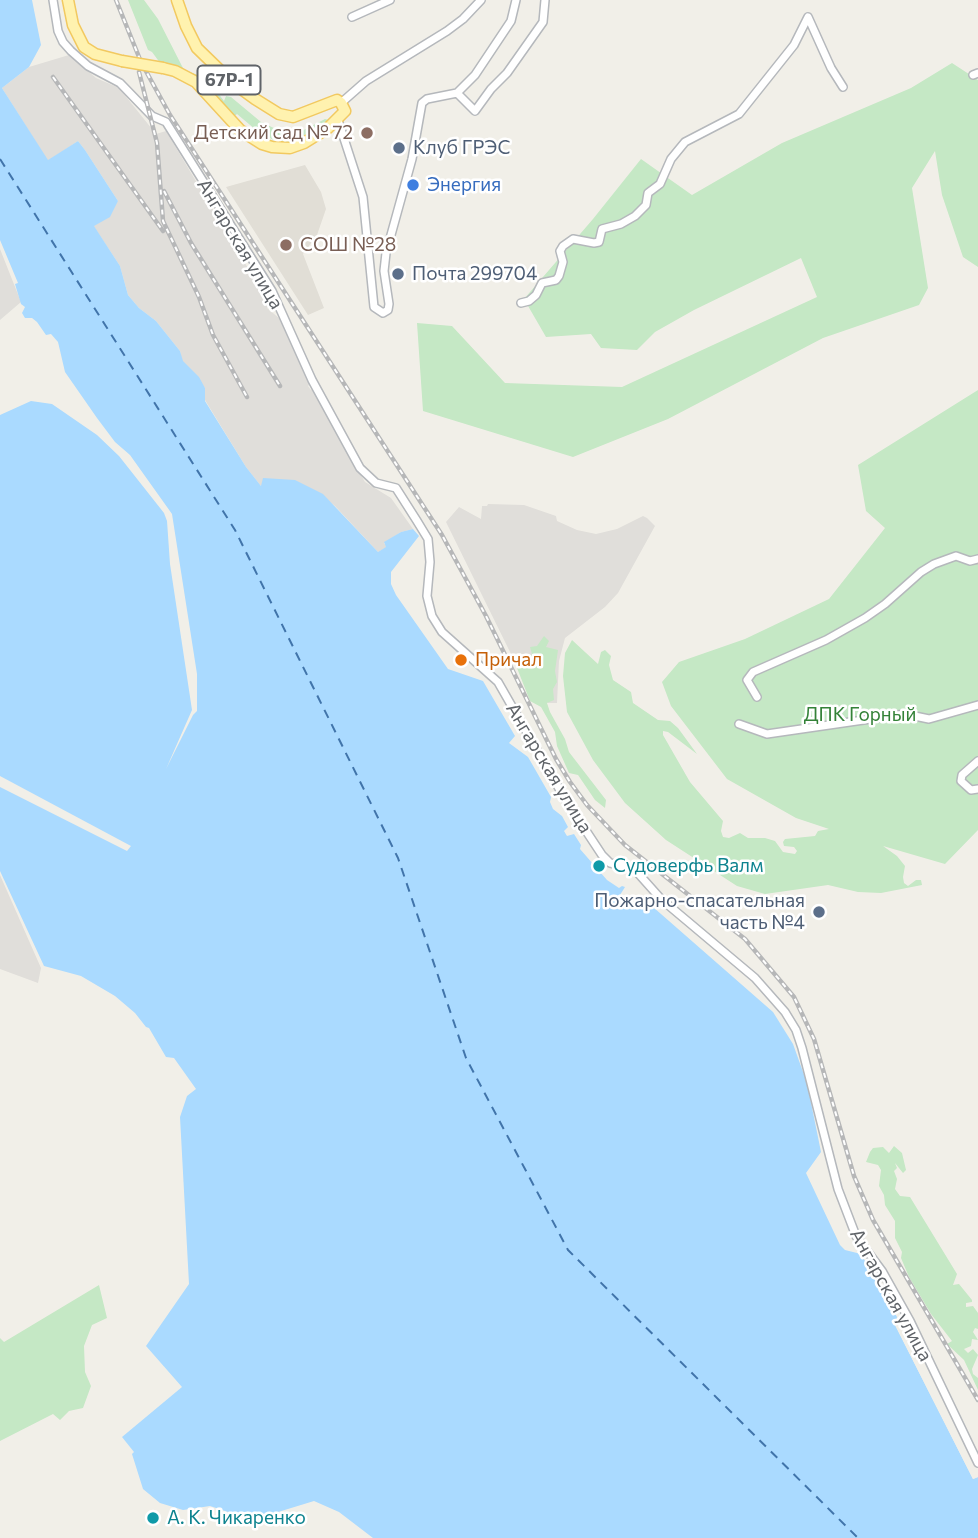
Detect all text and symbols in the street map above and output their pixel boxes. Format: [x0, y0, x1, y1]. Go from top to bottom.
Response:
road number: 67Р-1 [198, 66, 260, 94]
place label: Детский сад № 72 [194, 122, 353, 144]
marker: Детский сад № 72 [359, 125, 375, 141]
place label: Клуб ГРЭС [413, 137, 510, 159]
marker: Клуб ГРЭС [391, 140, 407, 156]
place label: Энергия [427, 174, 501, 196]
street label: Ангарская улица [192, 175, 288, 313]
marker: Энергия [405, 177, 421, 193]
place label: СОШ №28 [300, 234, 396, 256]
marker: СОШ №28 [278, 237, 294, 253]
place label: Почта 299704 [412, 263, 537, 285]
marker: Почта 299704 [390, 266, 406, 282]
place label: Причал [475, 649, 542, 671]
marker: Причал [453, 652, 469, 668]
street label: Ангарская улица [501, 699, 597, 837]
park label: ДПК Горный [804, 704, 916, 726]
place label: Судоверфь Валм [613, 855, 764, 877]
marker: Судоверфь Валм [591, 858, 607, 874]
place label: Пожарно-спасательная часть №4 [594, 890, 805, 934]
marker: Пожарно-спасательная часть №4 [811, 904, 827, 920]
street label: Ангарская улица [845, 1225, 937, 1365]
place label: А. К. Чикаренко [167, 1507, 306, 1529]
marker: А. К. Чикаренко [145, 1510, 161, 1526]

